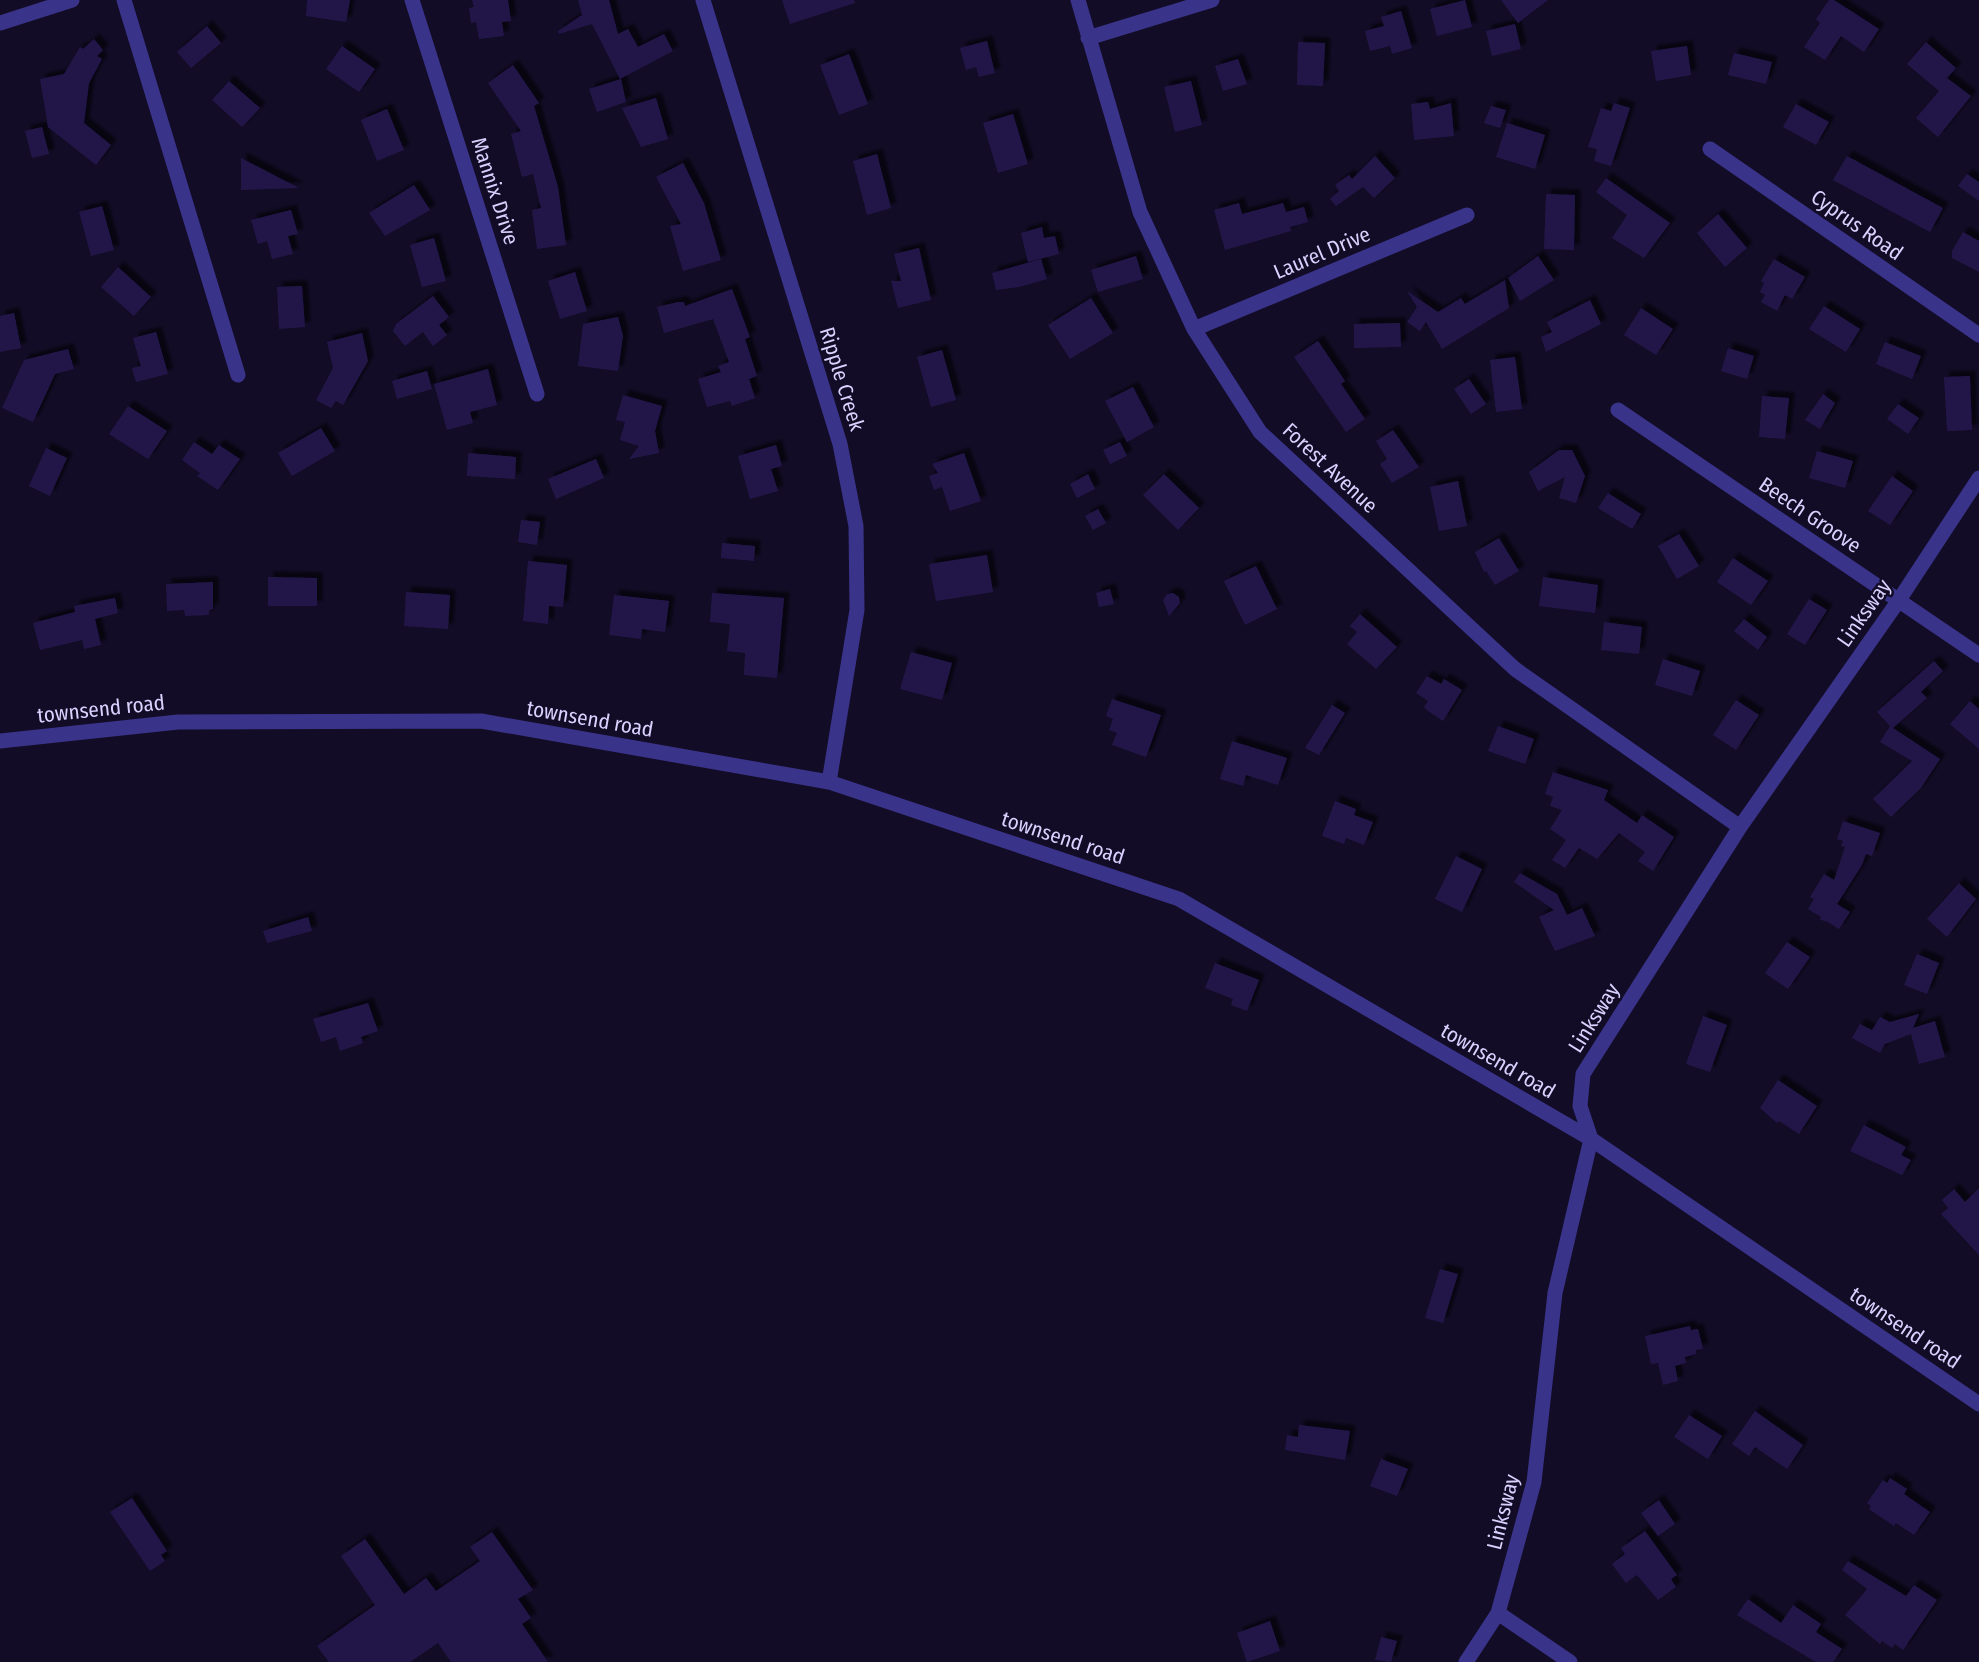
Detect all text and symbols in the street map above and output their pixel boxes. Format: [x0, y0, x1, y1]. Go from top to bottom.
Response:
street label: Mannix Drive [465, 134, 525, 248]
street label: Cyprus Road [1806, 184, 1908, 266]
street label: Laurel Drive [1270, 221, 1374, 285]
street label: Ripple Creek [814, 324, 870, 434]
street label: Forest Avenue [1277, 417, 1383, 519]
street label: Beech Groove [1754, 471, 1866, 559]
street label: Linksway [1831, 573, 1897, 652]
street label: townsend road [36, 689, 166, 729]
street label: townsend road [525, 695, 655, 743]
street label: townsend road [998, 806, 1128, 870]
street label: Linksway [1563, 978, 1626, 1058]
street label: townsend road [1436, 1018, 1560, 1104]
street label: townsend road [1845, 1281, 1965, 1375]
street label: Linksway [1481, 1471, 1525, 1553]

